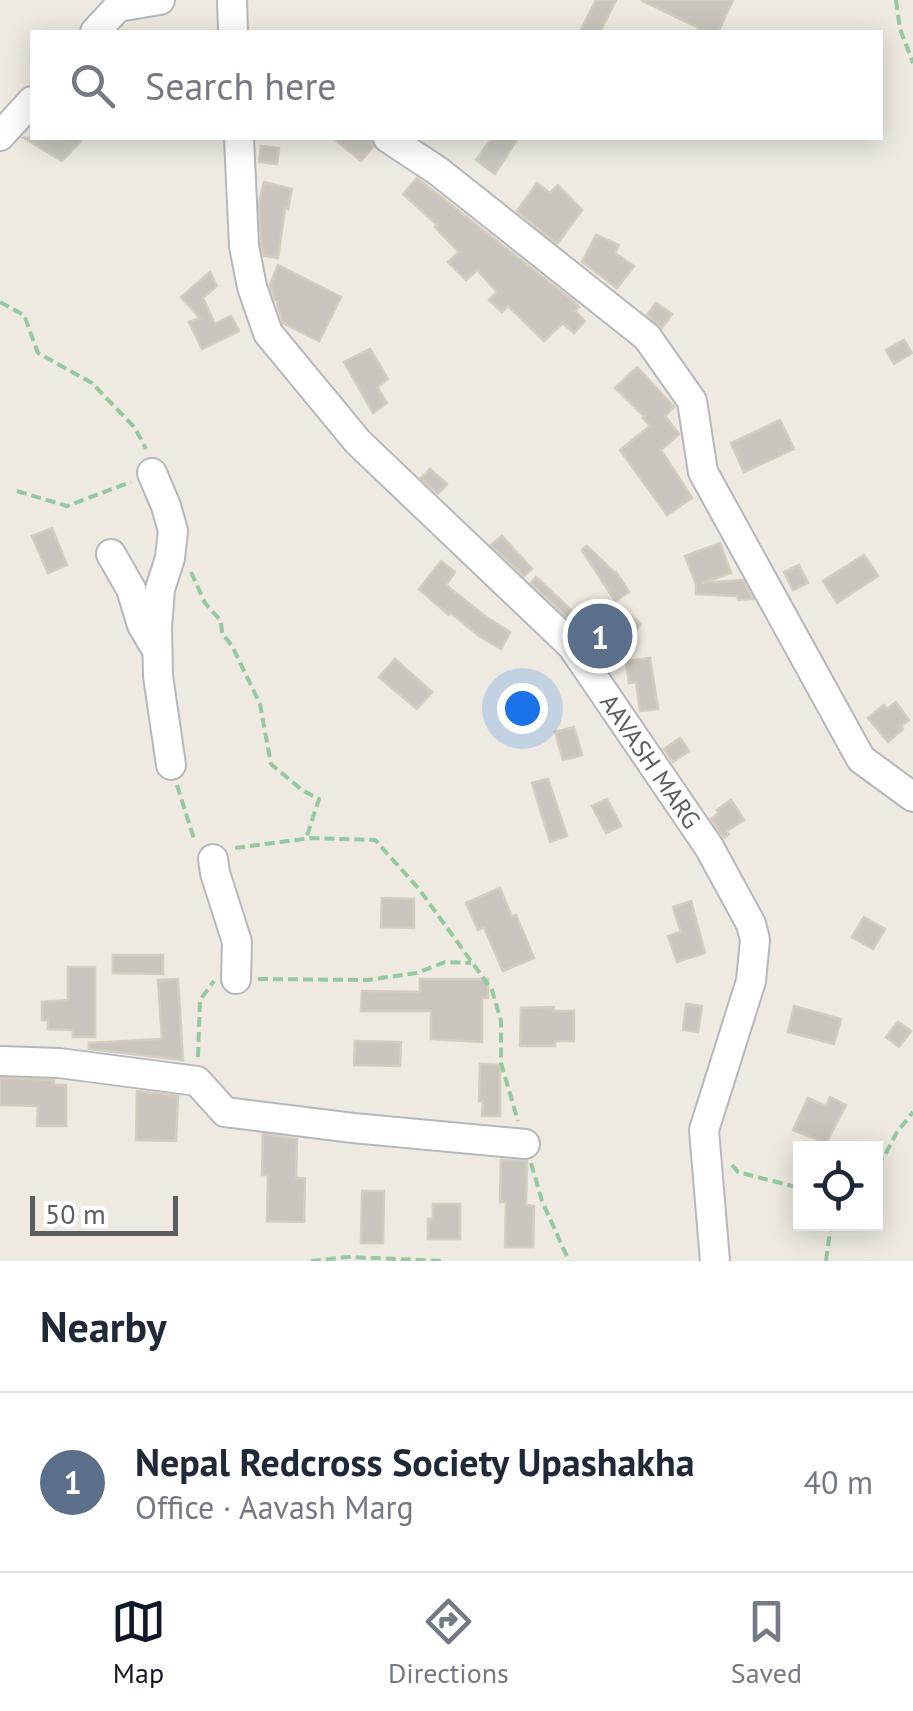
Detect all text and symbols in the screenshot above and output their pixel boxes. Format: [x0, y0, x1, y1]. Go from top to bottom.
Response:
search box [30, 30, 883, 140]
icon: search [65, 58, 120, 113]
text: Search here [145, 61, 337, 110]
pin: 1 [568, 598, 632, 674]
your location [497, 683, 548, 734]
street label: AAVASH MARG [593, 688, 708, 835]
map controls [793, 1141, 883, 1231]
button: locate [793, 1141, 883, 1231]
scale bar [30, 1191, 178, 1236]
text: 50 m [45, 1195, 106, 1232]
text: Nearby [40, 1299, 167, 1354]
text: Nepal Redcross Society Upashakha [135, 1437, 694, 1486]
text: 1 [63, 1461, 82, 1503]
text: 40 m [804, 1461, 873, 1503]
text: Office · Aavash Marg [135, 1486, 414, 1528]
tab: Map [111, 1594, 166, 1691]
tab: Directions [388, 1594, 509, 1691]
tab: Saved [731, 1594, 802, 1691]

